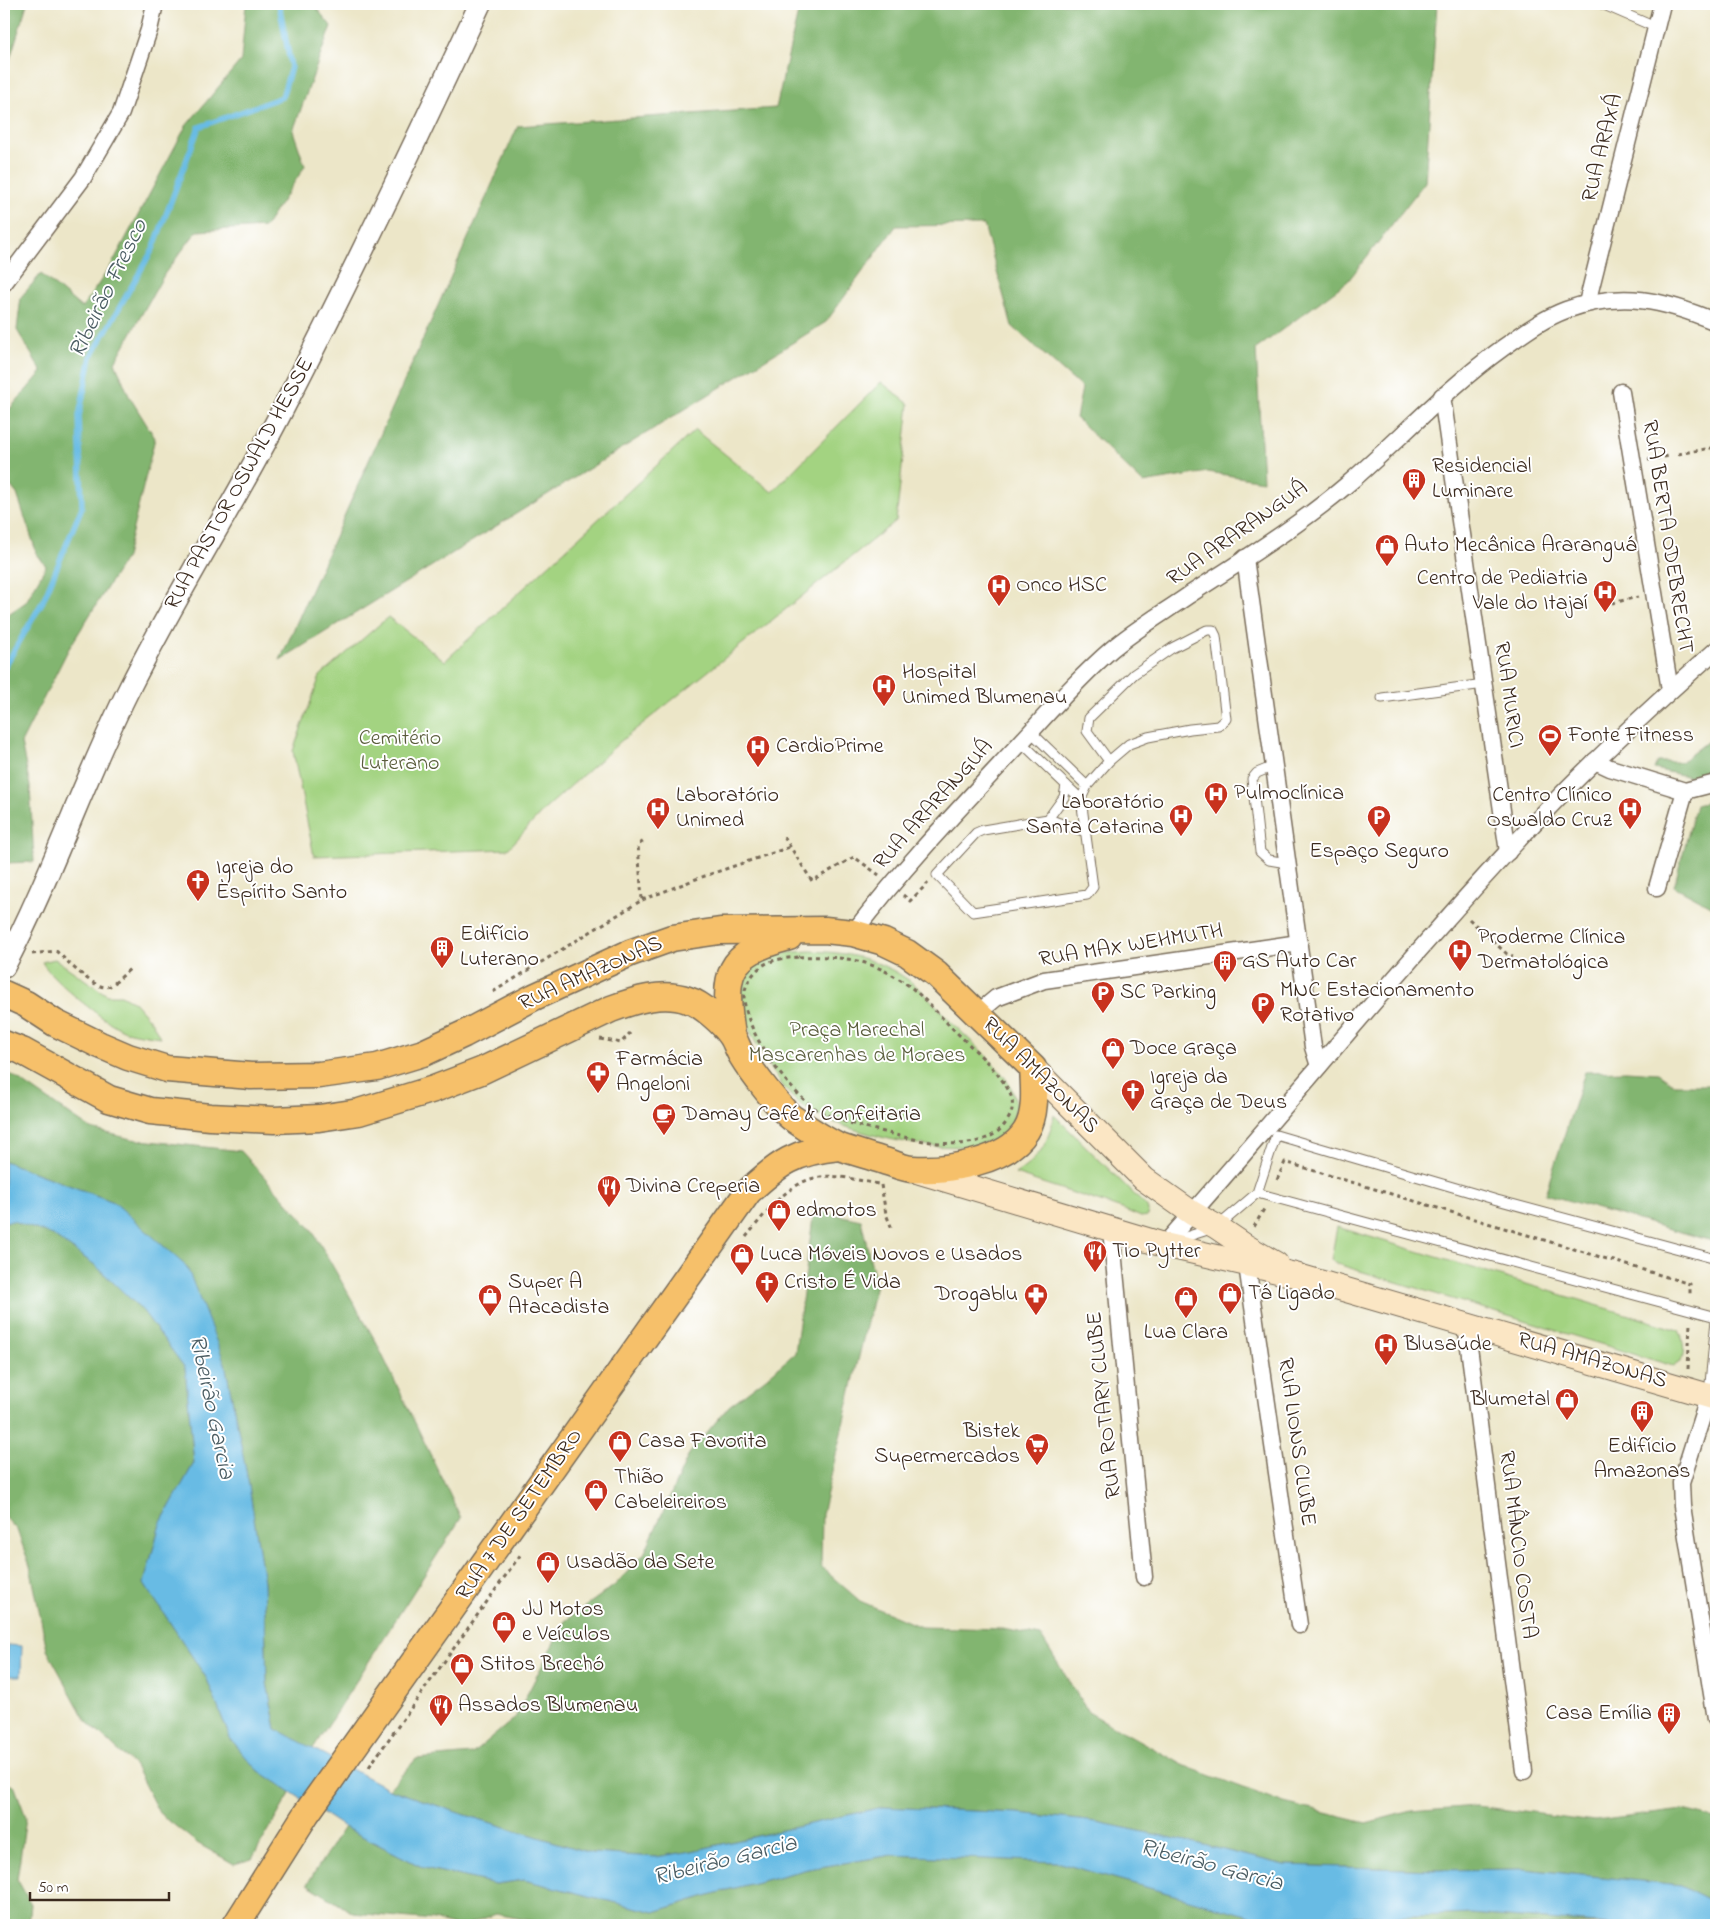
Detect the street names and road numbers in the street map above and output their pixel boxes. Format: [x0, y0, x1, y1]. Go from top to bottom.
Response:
street label: RUA ARAXÁ [1574, 90, 1632, 206]
street label: RUA PASTOR OSWALD HESSE [157, 352, 323, 616]
street label: RUA BERTA ODEBRECHT [1633, 418, 1701, 656]
street label: RUA ARARANGUÁ [1161, 473, 1315, 595]
street label: RUA MURICI [1485, 640, 1531, 750]
street label: RUA ARARANGUÁ [866, 733, 1002, 877]
street label: RUA MAX WEHMUTH [1037, 916, 1225, 976]
street label: RUA AMAZONAS [514, 928, 668, 1020]
street label: RUA AMAZONAS [974, 1010, 1106, 1142]
street label: RUA ROTARY CLUBE [1079, 1310, 1131, 1500]
street label: RUA AMAZONAS [1513, 1324, 1671, 1398]
street label: RUA LIONS CLUBE [1268, 1356, 1324, 1528]
street label: RUA 7 DE SETEMBRO [449, 1423, 591, 1607]
street label: RUA MÂNCIO COSTA [1490, 1449, 1545, 1641]

